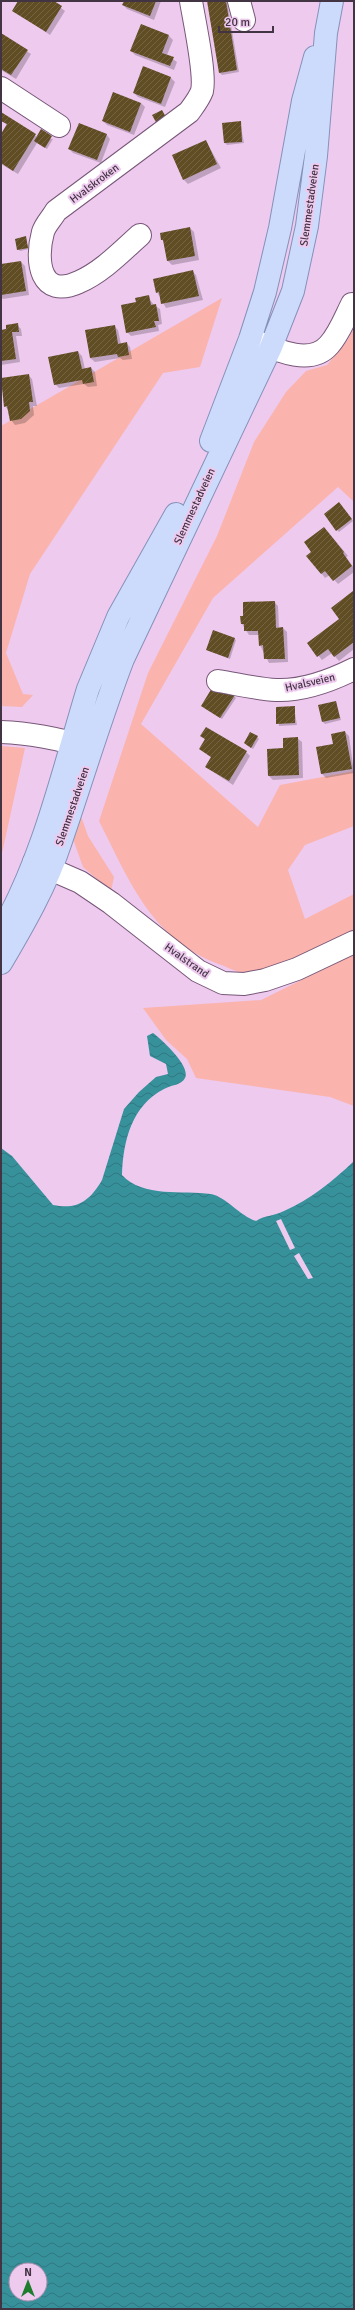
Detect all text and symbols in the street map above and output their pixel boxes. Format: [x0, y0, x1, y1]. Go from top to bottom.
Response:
scale bar [219, 8, 273, 34]
text: 20 m [225, 15, 250, 30]
street label: Hvalskroken [67, 161, 121, 206]
street label: Slemmestadveien [297, 163, 322, 247]
street label: Slemmestadveien [171, 466, 218, 546]
street label: Hvalsveien [284, 670, 336, 695]
street label: Slemmestadveien [53, 765, 92, 847]
street label: Hvalstrand [162, 940, 212, 981]
north arrow [8, 2262, 48, 2302]
text: N [24, 2266, 32, 2279]

